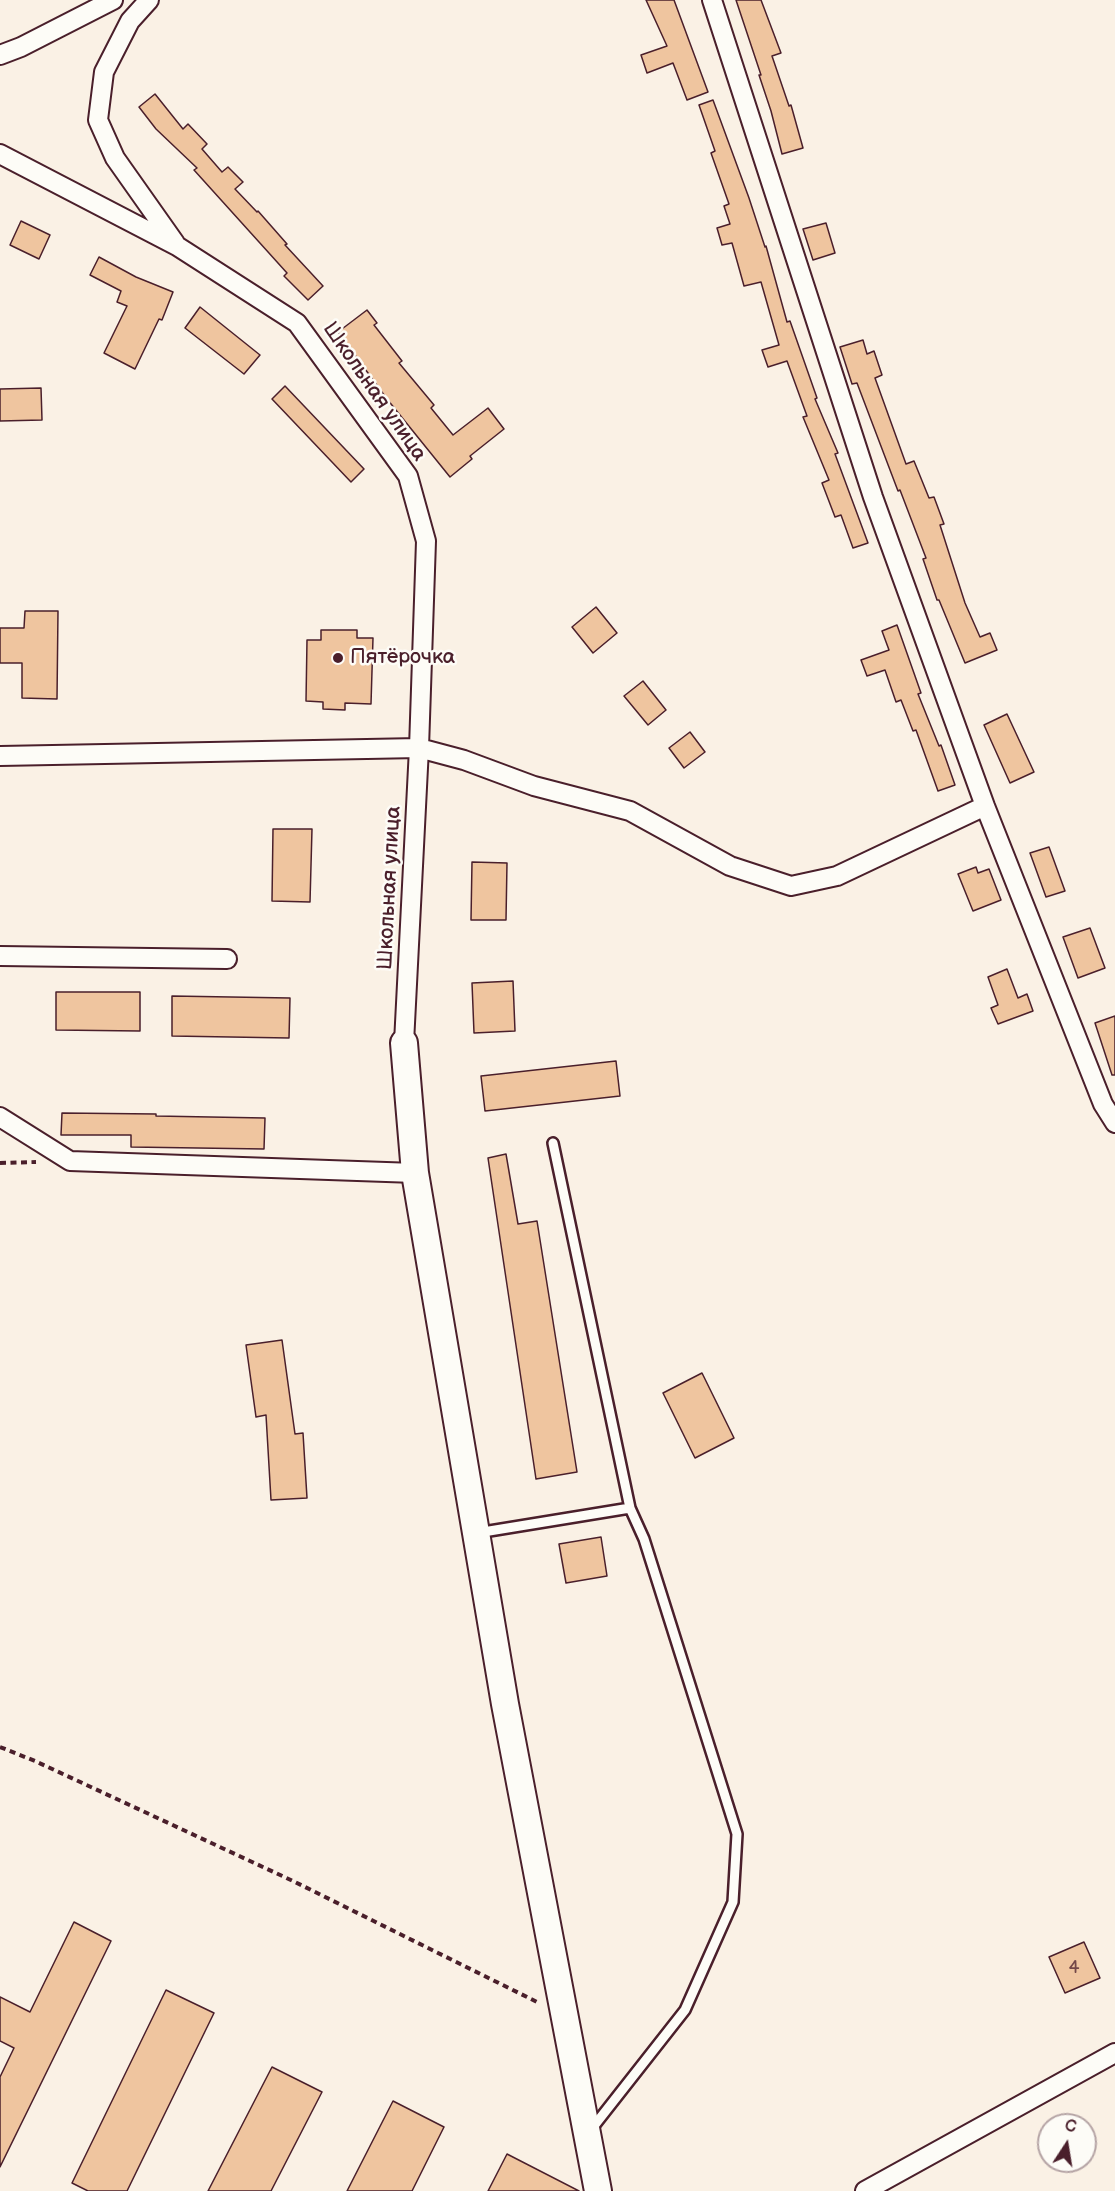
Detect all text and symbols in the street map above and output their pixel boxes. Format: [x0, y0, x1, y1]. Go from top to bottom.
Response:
street label: Школьная улица [317, 318, 431, 466]
place label: Пятёрочка [350, 645, 455, 671]
marker: Пятёрочка [331, 651, 345, 665]
street label: Школьная улица [373, 805, 407, 971]
house number: 4 [1069, 1957, 1079, 1979]
north arrow [1037, 2113, 1097, 2173]
text: С [1063, 2116, 1078, 2137]

